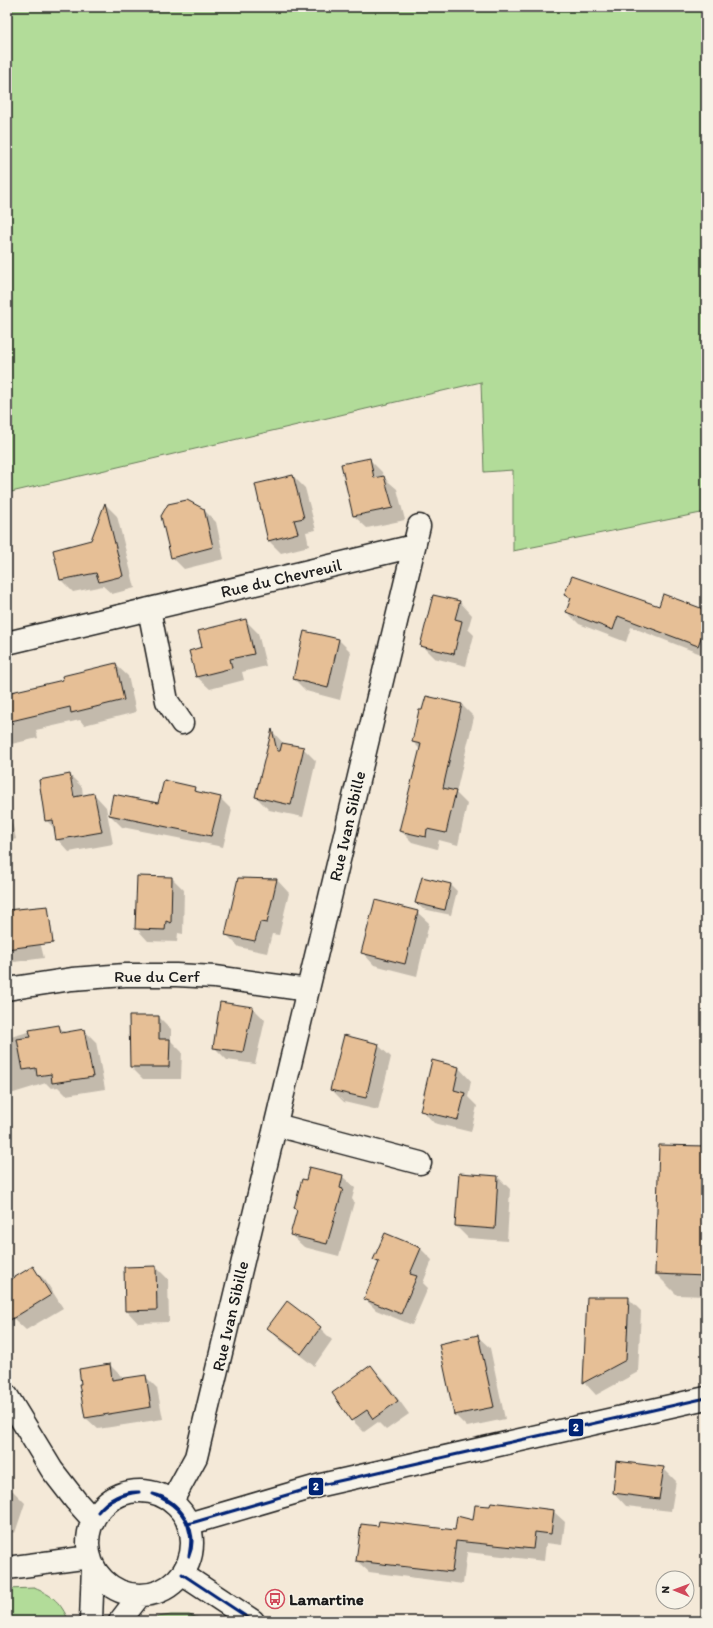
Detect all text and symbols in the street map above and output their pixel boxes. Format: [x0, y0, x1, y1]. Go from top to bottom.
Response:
street label: Rue du Chevreuil [219, 554, 343, 602]
street label: Rue Ivan Sibille [325, 769, 369, 883]
street label: Rue du Cerf [114, 966, 201, 986]
street label: Rue Ivan Sibille [208, 1259, 252, 1373]
line badge: 2 [568, 1418, 584, 1437]
text: 2 [573, 1421, 579, 1434]
line badge: 2 [308, 1477, 324, 1496]
text: 2 [313, 1480, 319, 1493]
north arrow [655, 1570, 695, 1610]
text: N [659, 1586, 672, 1594]
bus stop icon: Lamartine [264, 1588, 286, 1610]
place label: Lamartine [289, 1589, 364, 1609]

